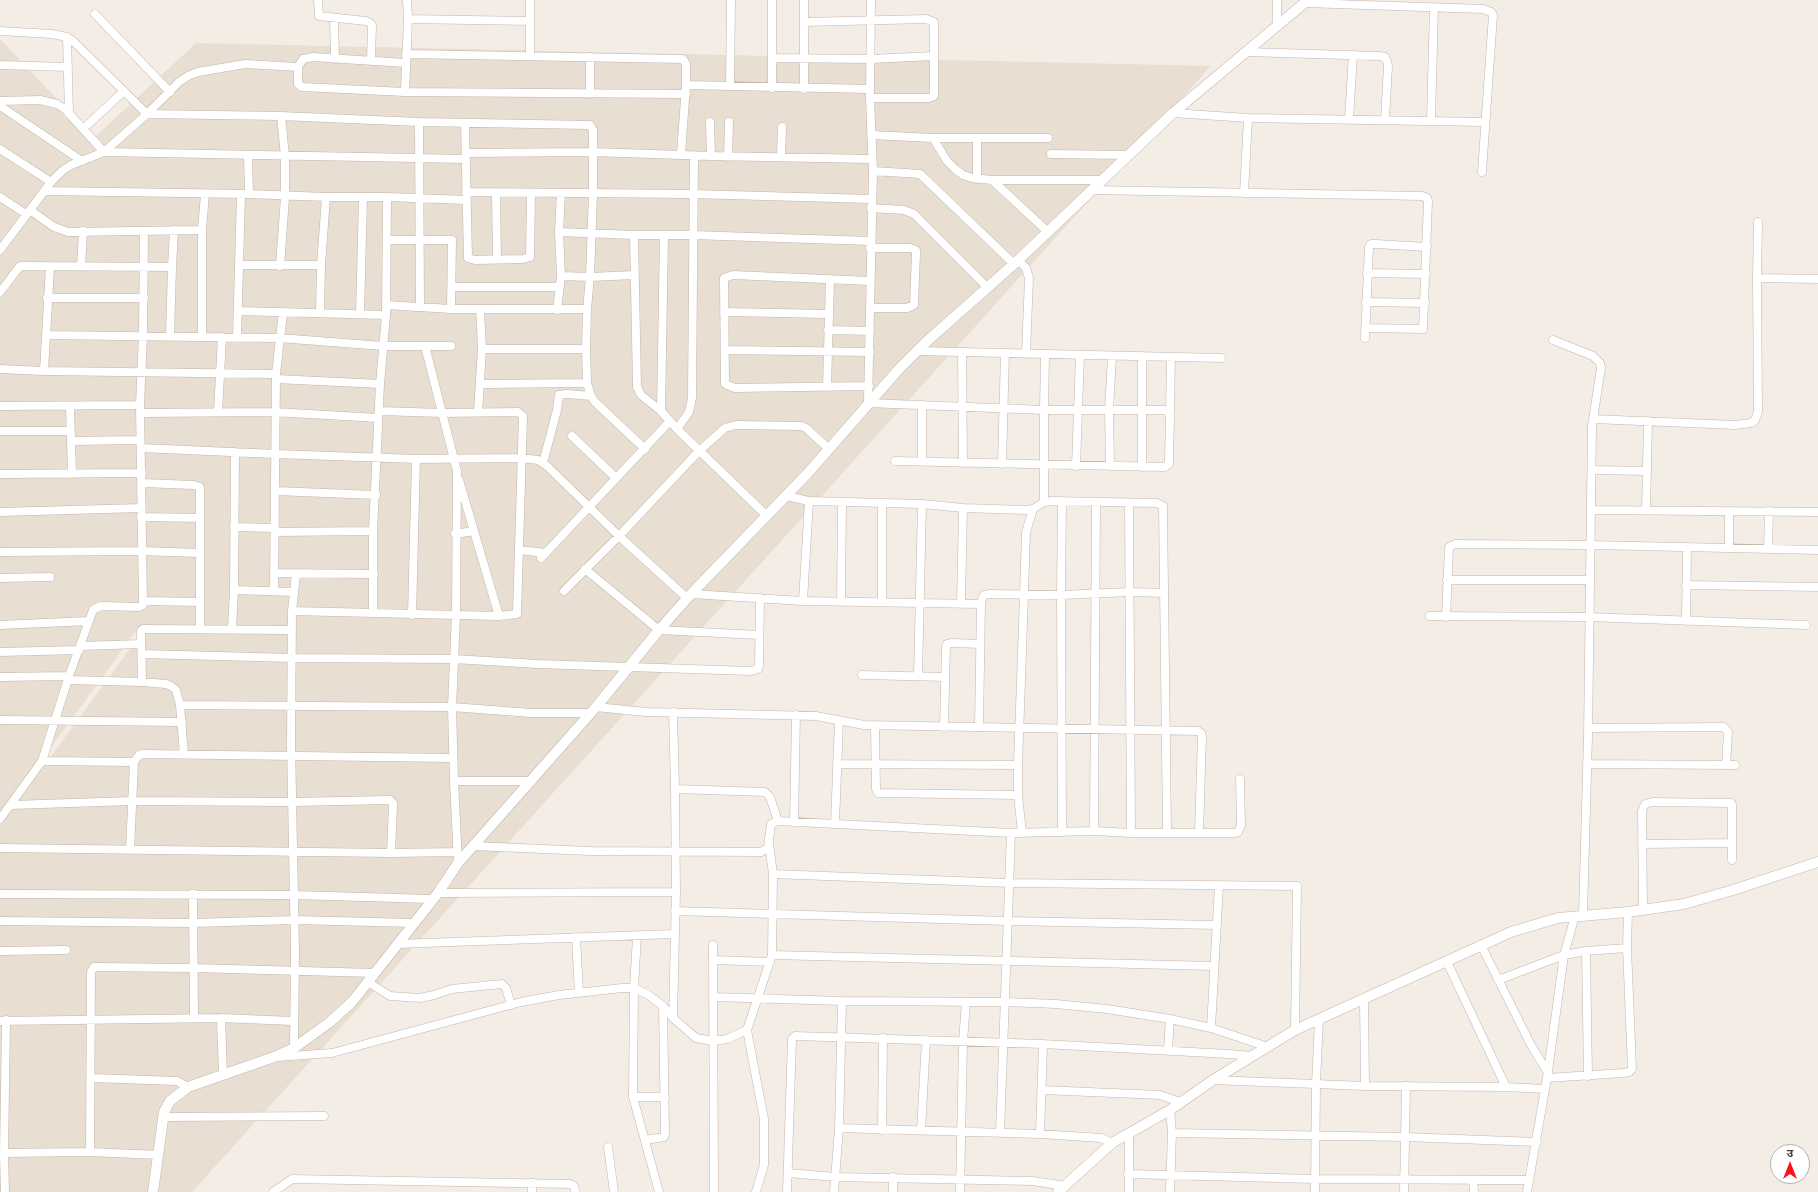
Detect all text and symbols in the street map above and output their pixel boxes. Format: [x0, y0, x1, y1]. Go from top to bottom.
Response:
north arrow [1770, 1144, 1810, 1184]
text: उ [1787, 1147, 1793, 1159]

